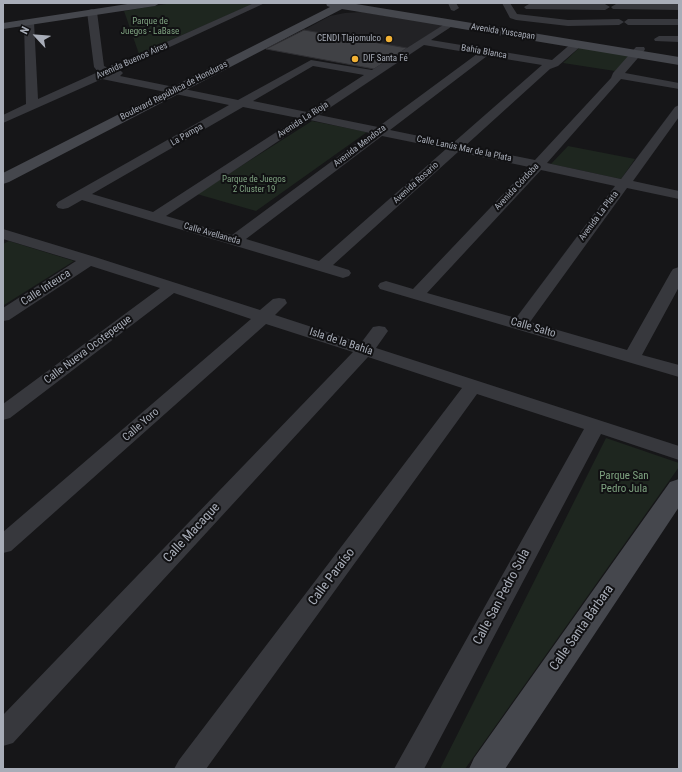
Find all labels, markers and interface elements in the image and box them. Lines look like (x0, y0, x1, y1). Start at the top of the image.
north arrow (16, 16, 56, 56)
park label: Parque de Juegos - LaBase (121, 17, 179, 38)
street label: Avenida Yuscapan (470, 22, 536, 42)
text: N (17, 25, 32, 36)
place label: CENDI Tlajomulco (317, 34, 381, 44)
marker: CENDI Tlajomulco (384, 34, 394, 44)
street label: Avenida Buenos Aires (95, 40, 169, 82)
street label: Bahía Blanca (460, 43, 508, 61)
marker: DIF Santa Fé (350, 54, 360, 64)
place label: DIF Santa Fé (363, 54, 408, 64)
street label: Boulevard República de Honduras (118, 59, 230, 123)
street label: Avenida La Rioja (275, 100, 331, 140)
street label: La Pampa (169, 121, 205, 149)
street label: Avenida Mendoza (332, 123, 388, 169)
street label: Calle Lanús Mar de la Plata (416, 134, 512, 164)
street label: Avenida Rosario (391, 160, 441, 206)
street label: Avenida Córdoba (493, 161, 541, 213)
park label: Parque de Juegos 2 Cluster 19 (222, 175, 286, 196)
street label: Avenida La Plata (577, 189, 621, 243)
street label: Calle Avellaneda (182, 221, 242, 247)
street label: Calle Inteuca (19, 267, 73, 309)
street label: Calle Nueva Ocotepeque (42, 313, 134, 387)
street label: Calle Salto (509, 315, 557, 341)
street label: Isla de la Bahía (308, 326, 374, 358)
street label: Calle Yoro (120, 406, 162, 444)
park label: Parque San Pedro Jula (599, 469, 649, 495)
street label: Calle Macaque (160, 500, 224, 566)
street label: Calle Paraíso (305, 545, 359, 609)
street label: Calle San Pedro Sula (470, 546, 534, 648)
street label: Calle Santa Bárbara (547, 582, 617, 674)

